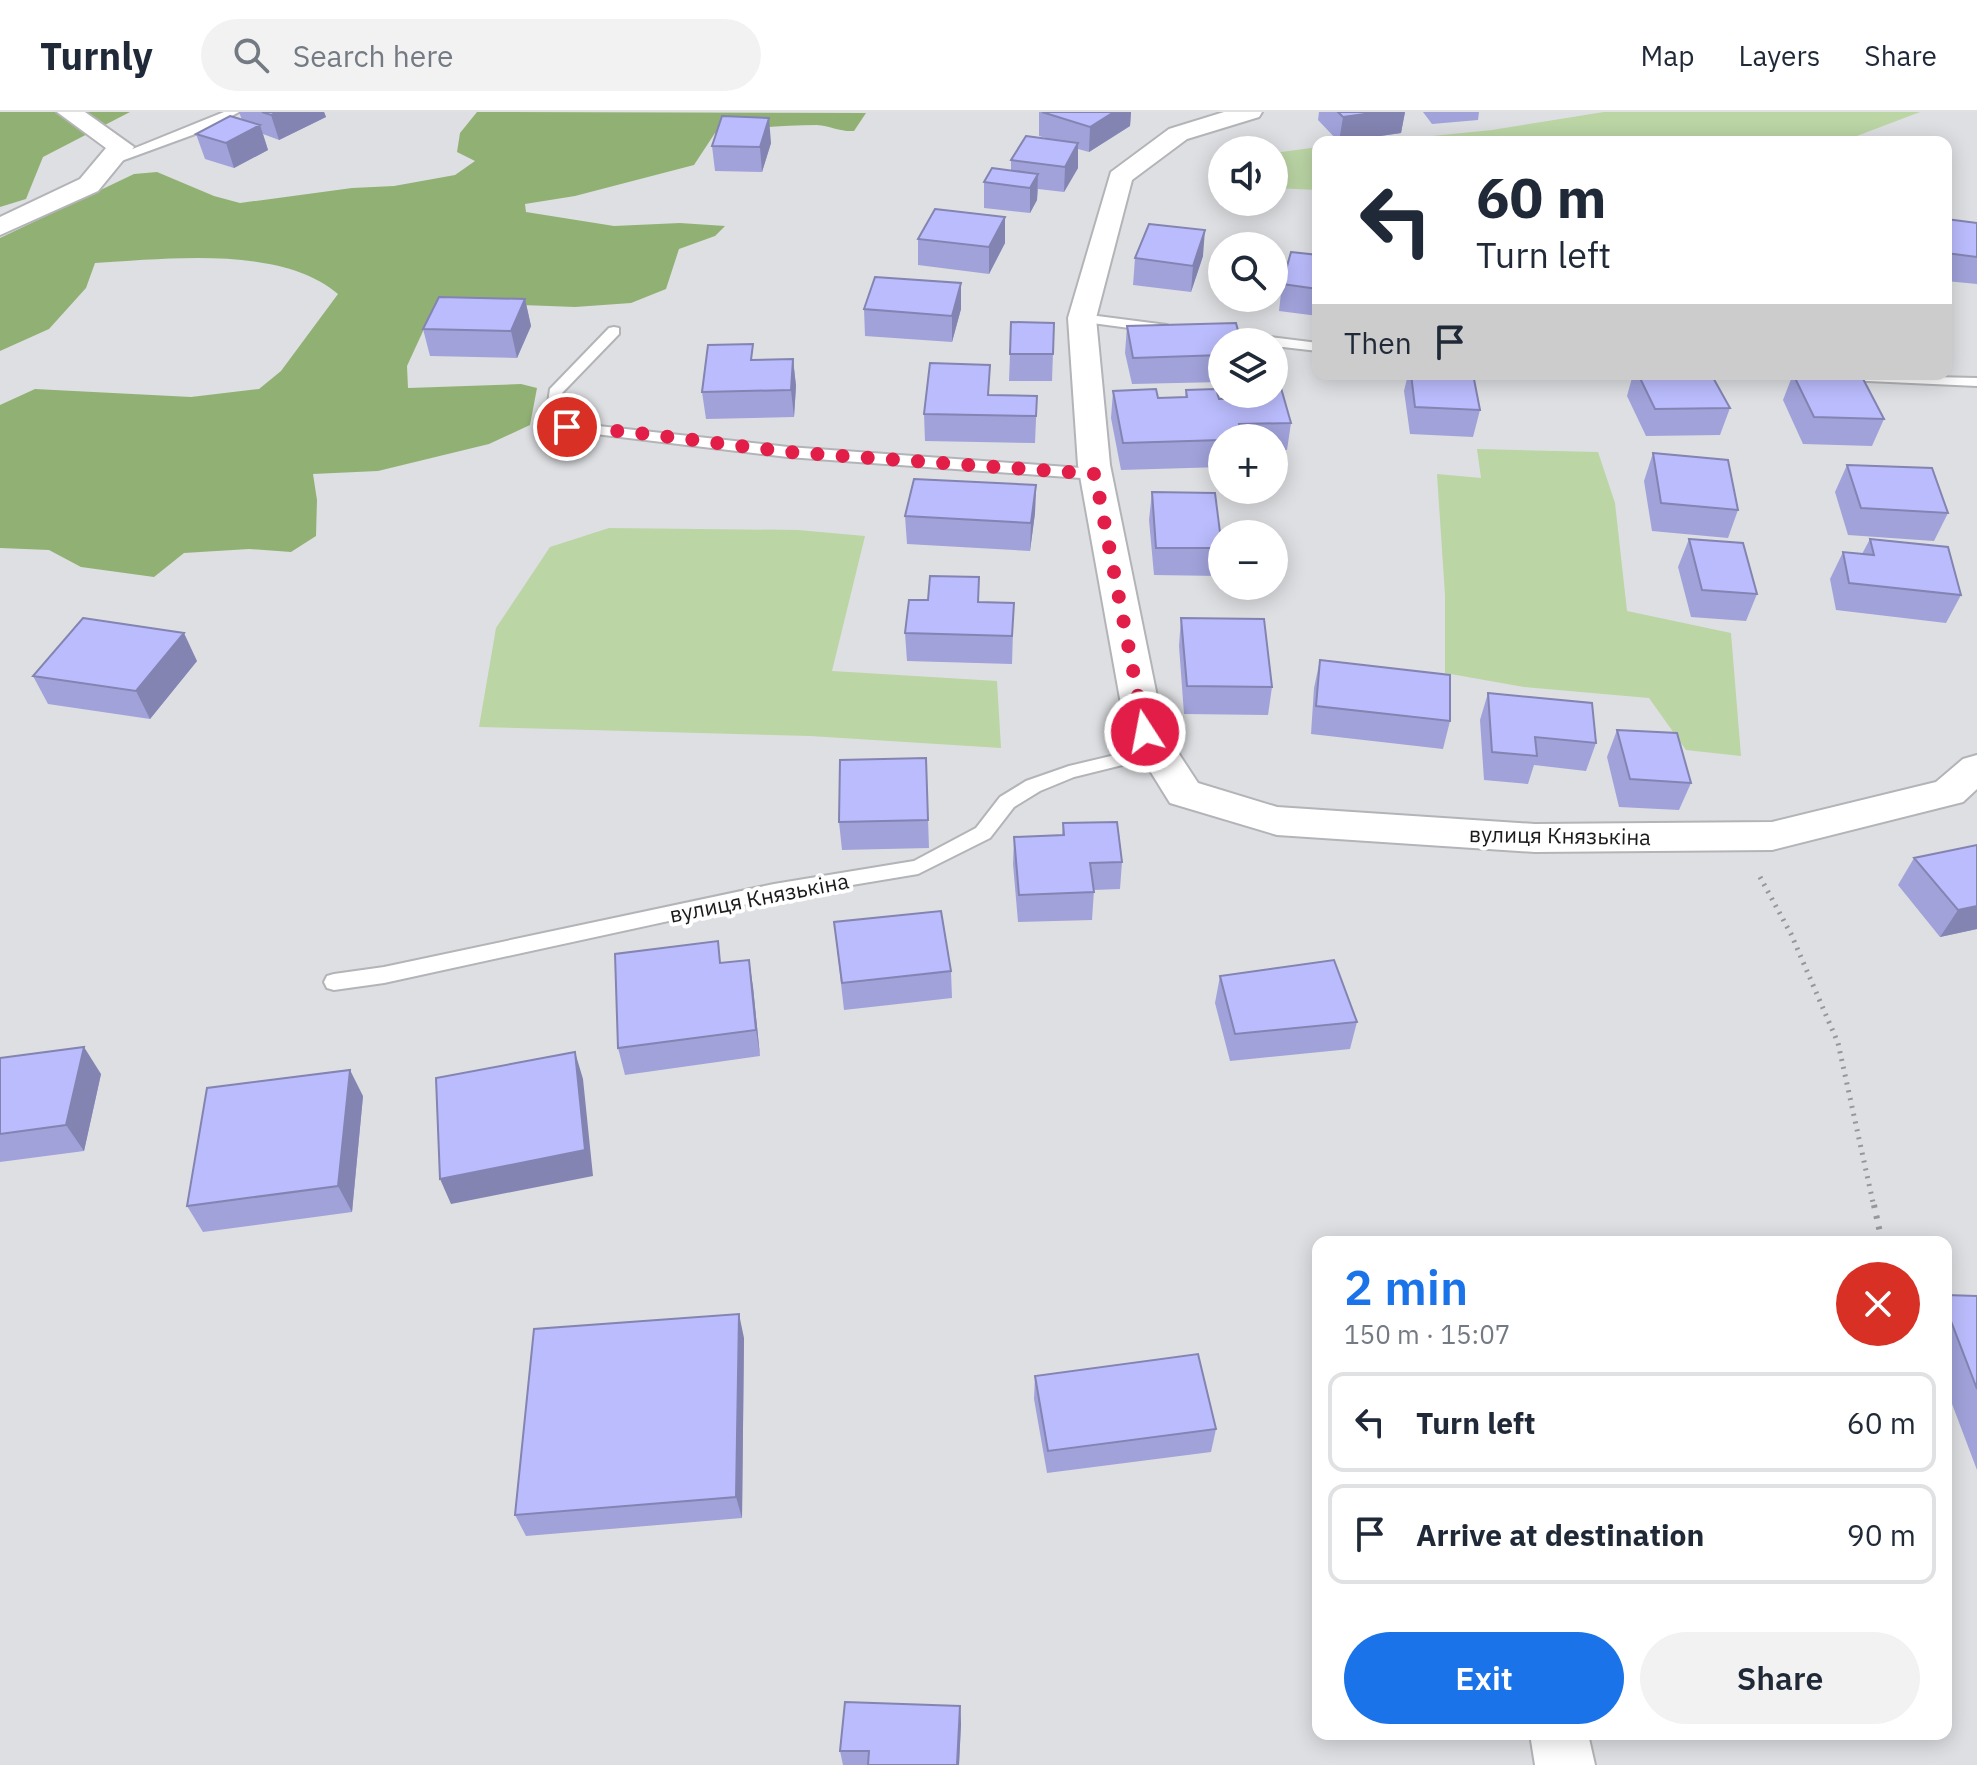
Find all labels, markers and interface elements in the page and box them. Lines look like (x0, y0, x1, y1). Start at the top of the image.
search box (201, 19, 761, 91)
text: Turnly (40, 31, 153, 80)
icon: search (229, 33, 273, 77)
text: Search here (293, 36, 454, 75)
text: Map (1640, 37, 1694, 74)
text: Layers (1738, 37, 1820, 74)
text: Share (1864, 37, 1937, 74)
map controls (1208, 136, 1288, 600)
button: sound (1208, 136, 1288, 216)
text: 60 m (1476, 161, 1606, 233)
icon: left (1344, 168, 1448, 272)
text: Turn left (1476, 231, 1611, 278)
button: search (1208, 232, 1288, 312)
icon: arrive (1428, 320, 1472, 364)
text: Then (1344, 323, 1412, 362)
button: layers (1208, 328, 1288, 408)
pin (533, 393, 601, 461)
icon: arrive (545, 405, 589, 449)
button: + (1208, 424, 1288, 504)
button: − (1208, 520, 1288, 600)
position arrow (1103, 690, 1187, 774)
street label: вулиця Князькіна (1469, 819, 1652, 851)
street label: вулиця Князькіна (667, 865, 851, 929)
text: 2 min (1344, 1256, 1468, 1318)
button: close (1836, 1262, 1920, 1346)
text: 150 m · 15:07 (1344, 1317, 1510, 1351)
icon: left (1348, 1400, 1392, 1444)
text: Turn left (1416, 1403, 1535, 1442)
text: 60 m (1847, 1403, 1916, 1442)
icon: arrive (1348, 1512, 1392, 1556)
text: Arrive at destination (1416, 1515, 1704, 1554)
text: 90 m (1847, 1515, 1916, 1554)
button: Exit (1344, 1632, 1624, 1724)
button: Share (1640, 1632, 1920, 1724)

